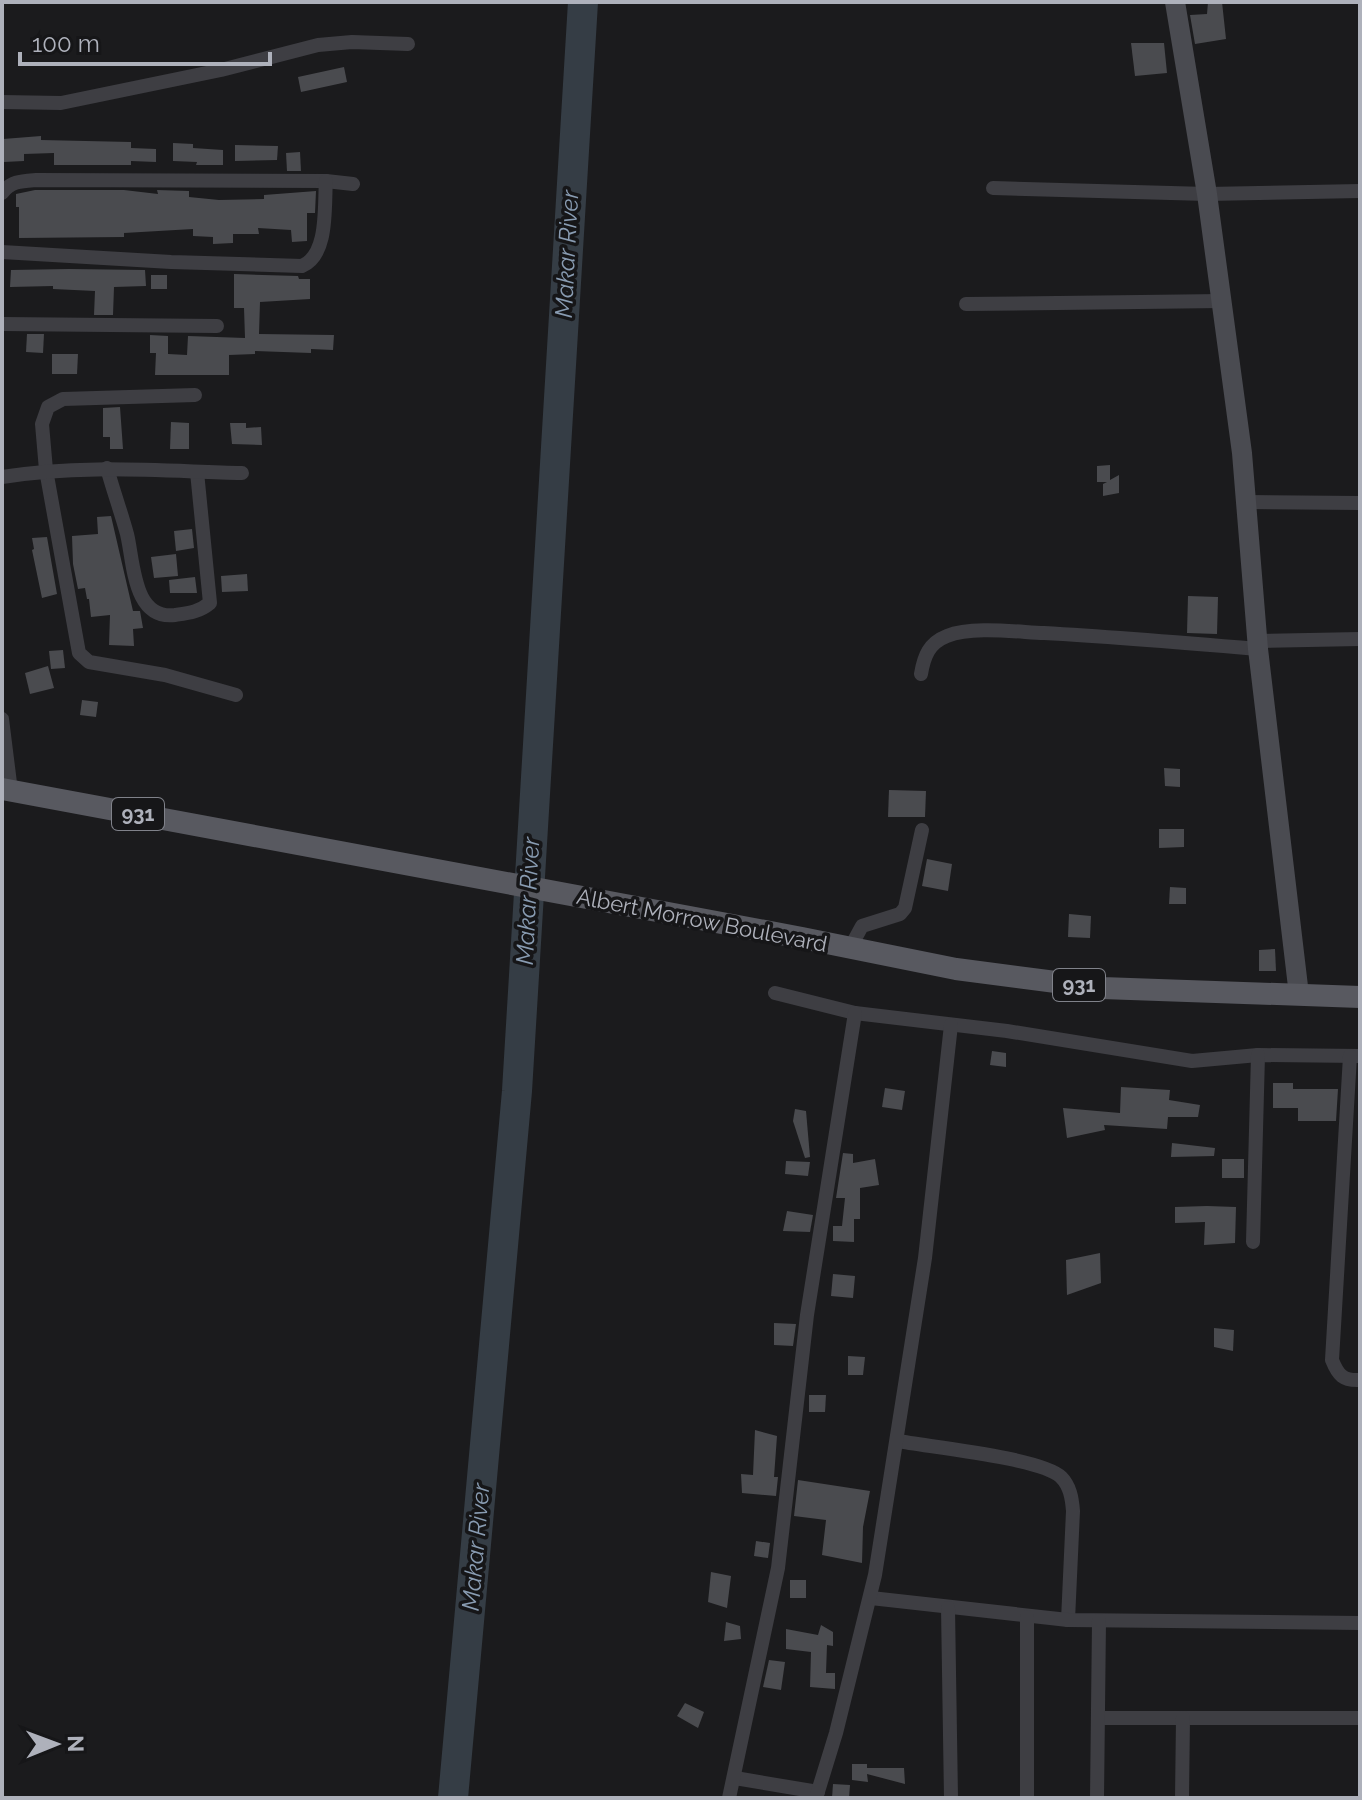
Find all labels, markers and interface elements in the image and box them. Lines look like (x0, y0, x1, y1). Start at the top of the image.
scale bar (20, 16, 270, 66)
text: 100 m (32, 29, 100, 58)
water label: Makar River (549, 189, 584, 319)
road number: 931 (112, 798, 164, 830)
water label: Makar River (510, 836, 545, 966)
street label: Albert Morrow Boulevard (574, 883, 830, 957)
road number: 931 (1053, 969, 1105, 1001)
water label: Makar River (455, 1481, 496, 1612)
north arrow (16, 1704, 96, 1784)
text: N (63, 1735, 89, 1752)

